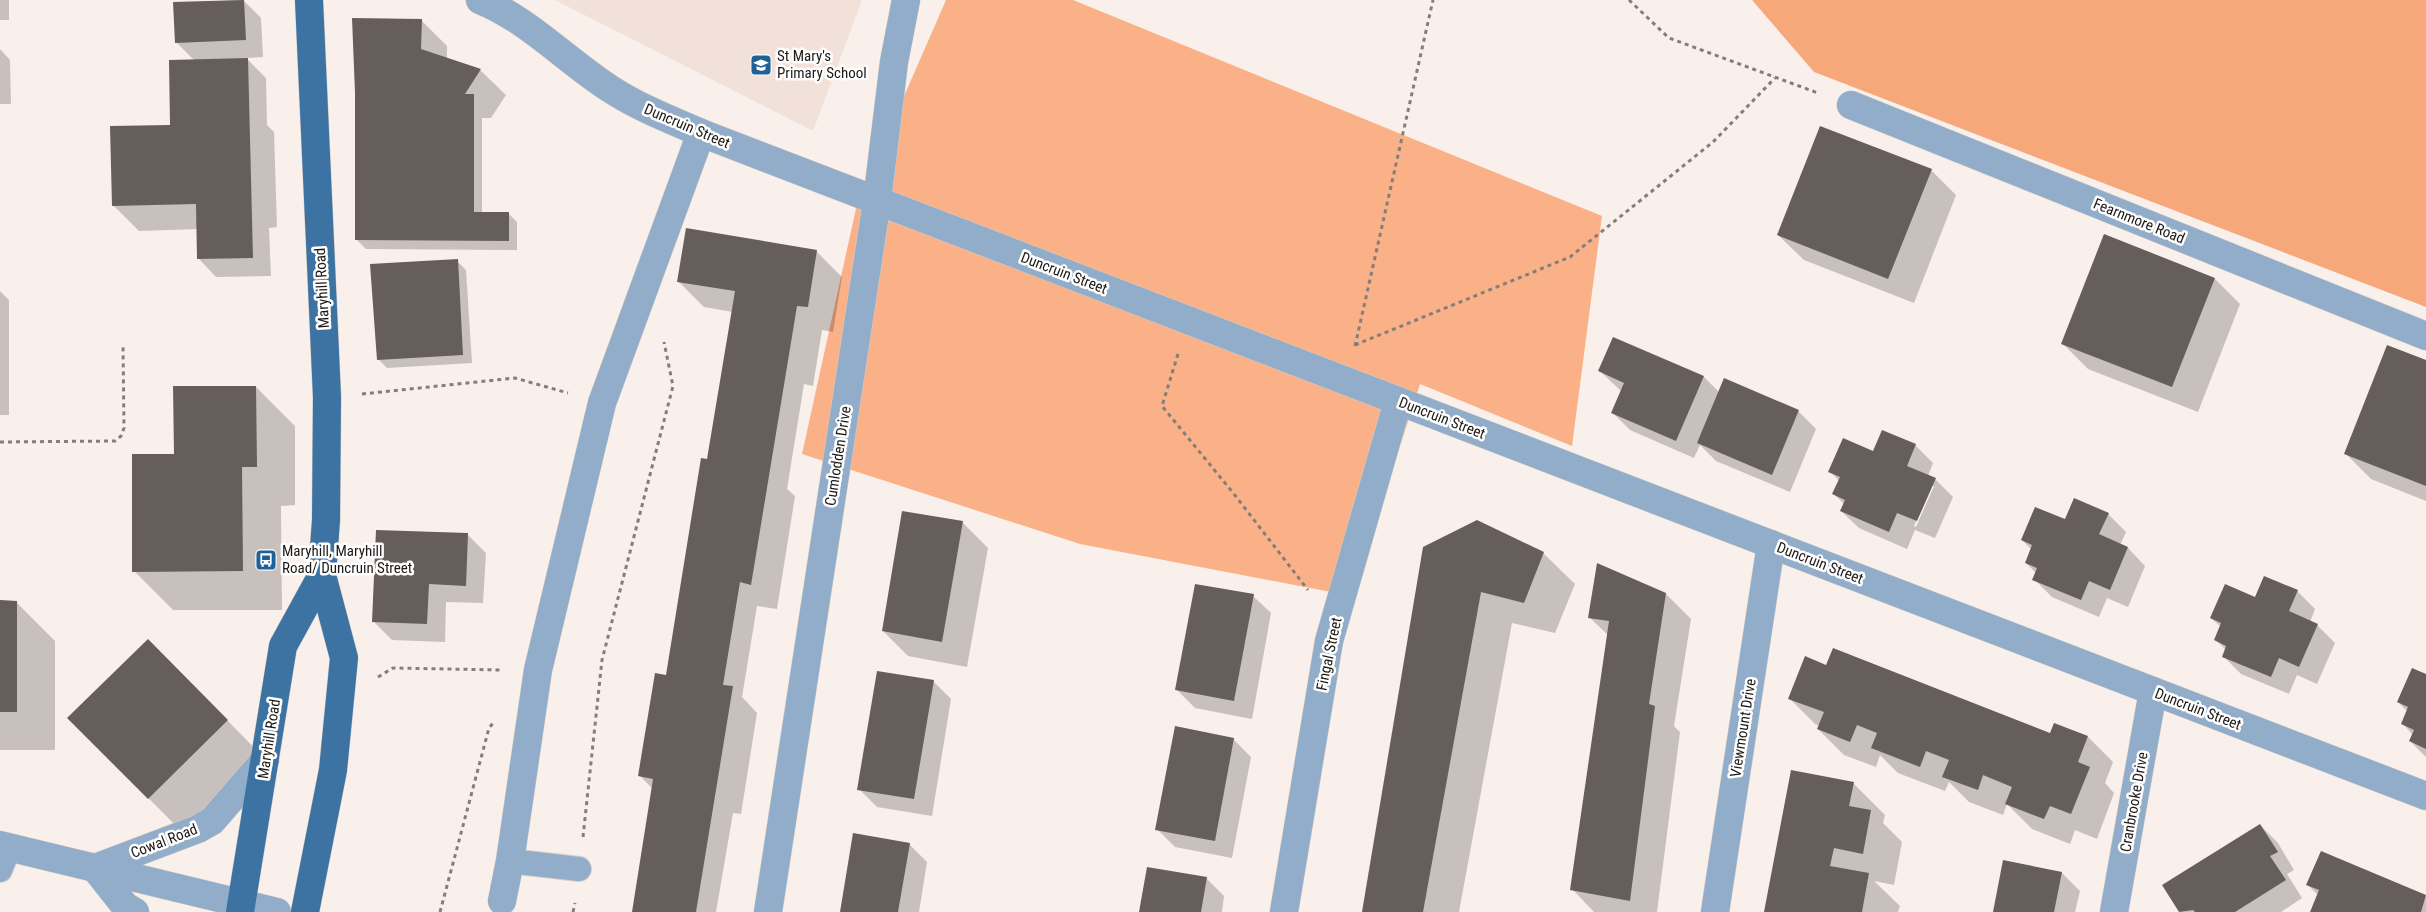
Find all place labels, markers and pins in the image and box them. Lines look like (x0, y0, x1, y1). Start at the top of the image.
place label: St Mary's Primary School (777, 47, 867, 82)
school or university icon: St Mary's Primary School (749, 53, 773, 77)
place label: Maryhill, Maryhill Road/ Duncruin Street (282, 542, 412, 577)
bus stop icon: Maryhill, Maryhill Road/ Duncruin Street (254, 548, 278, 572)

